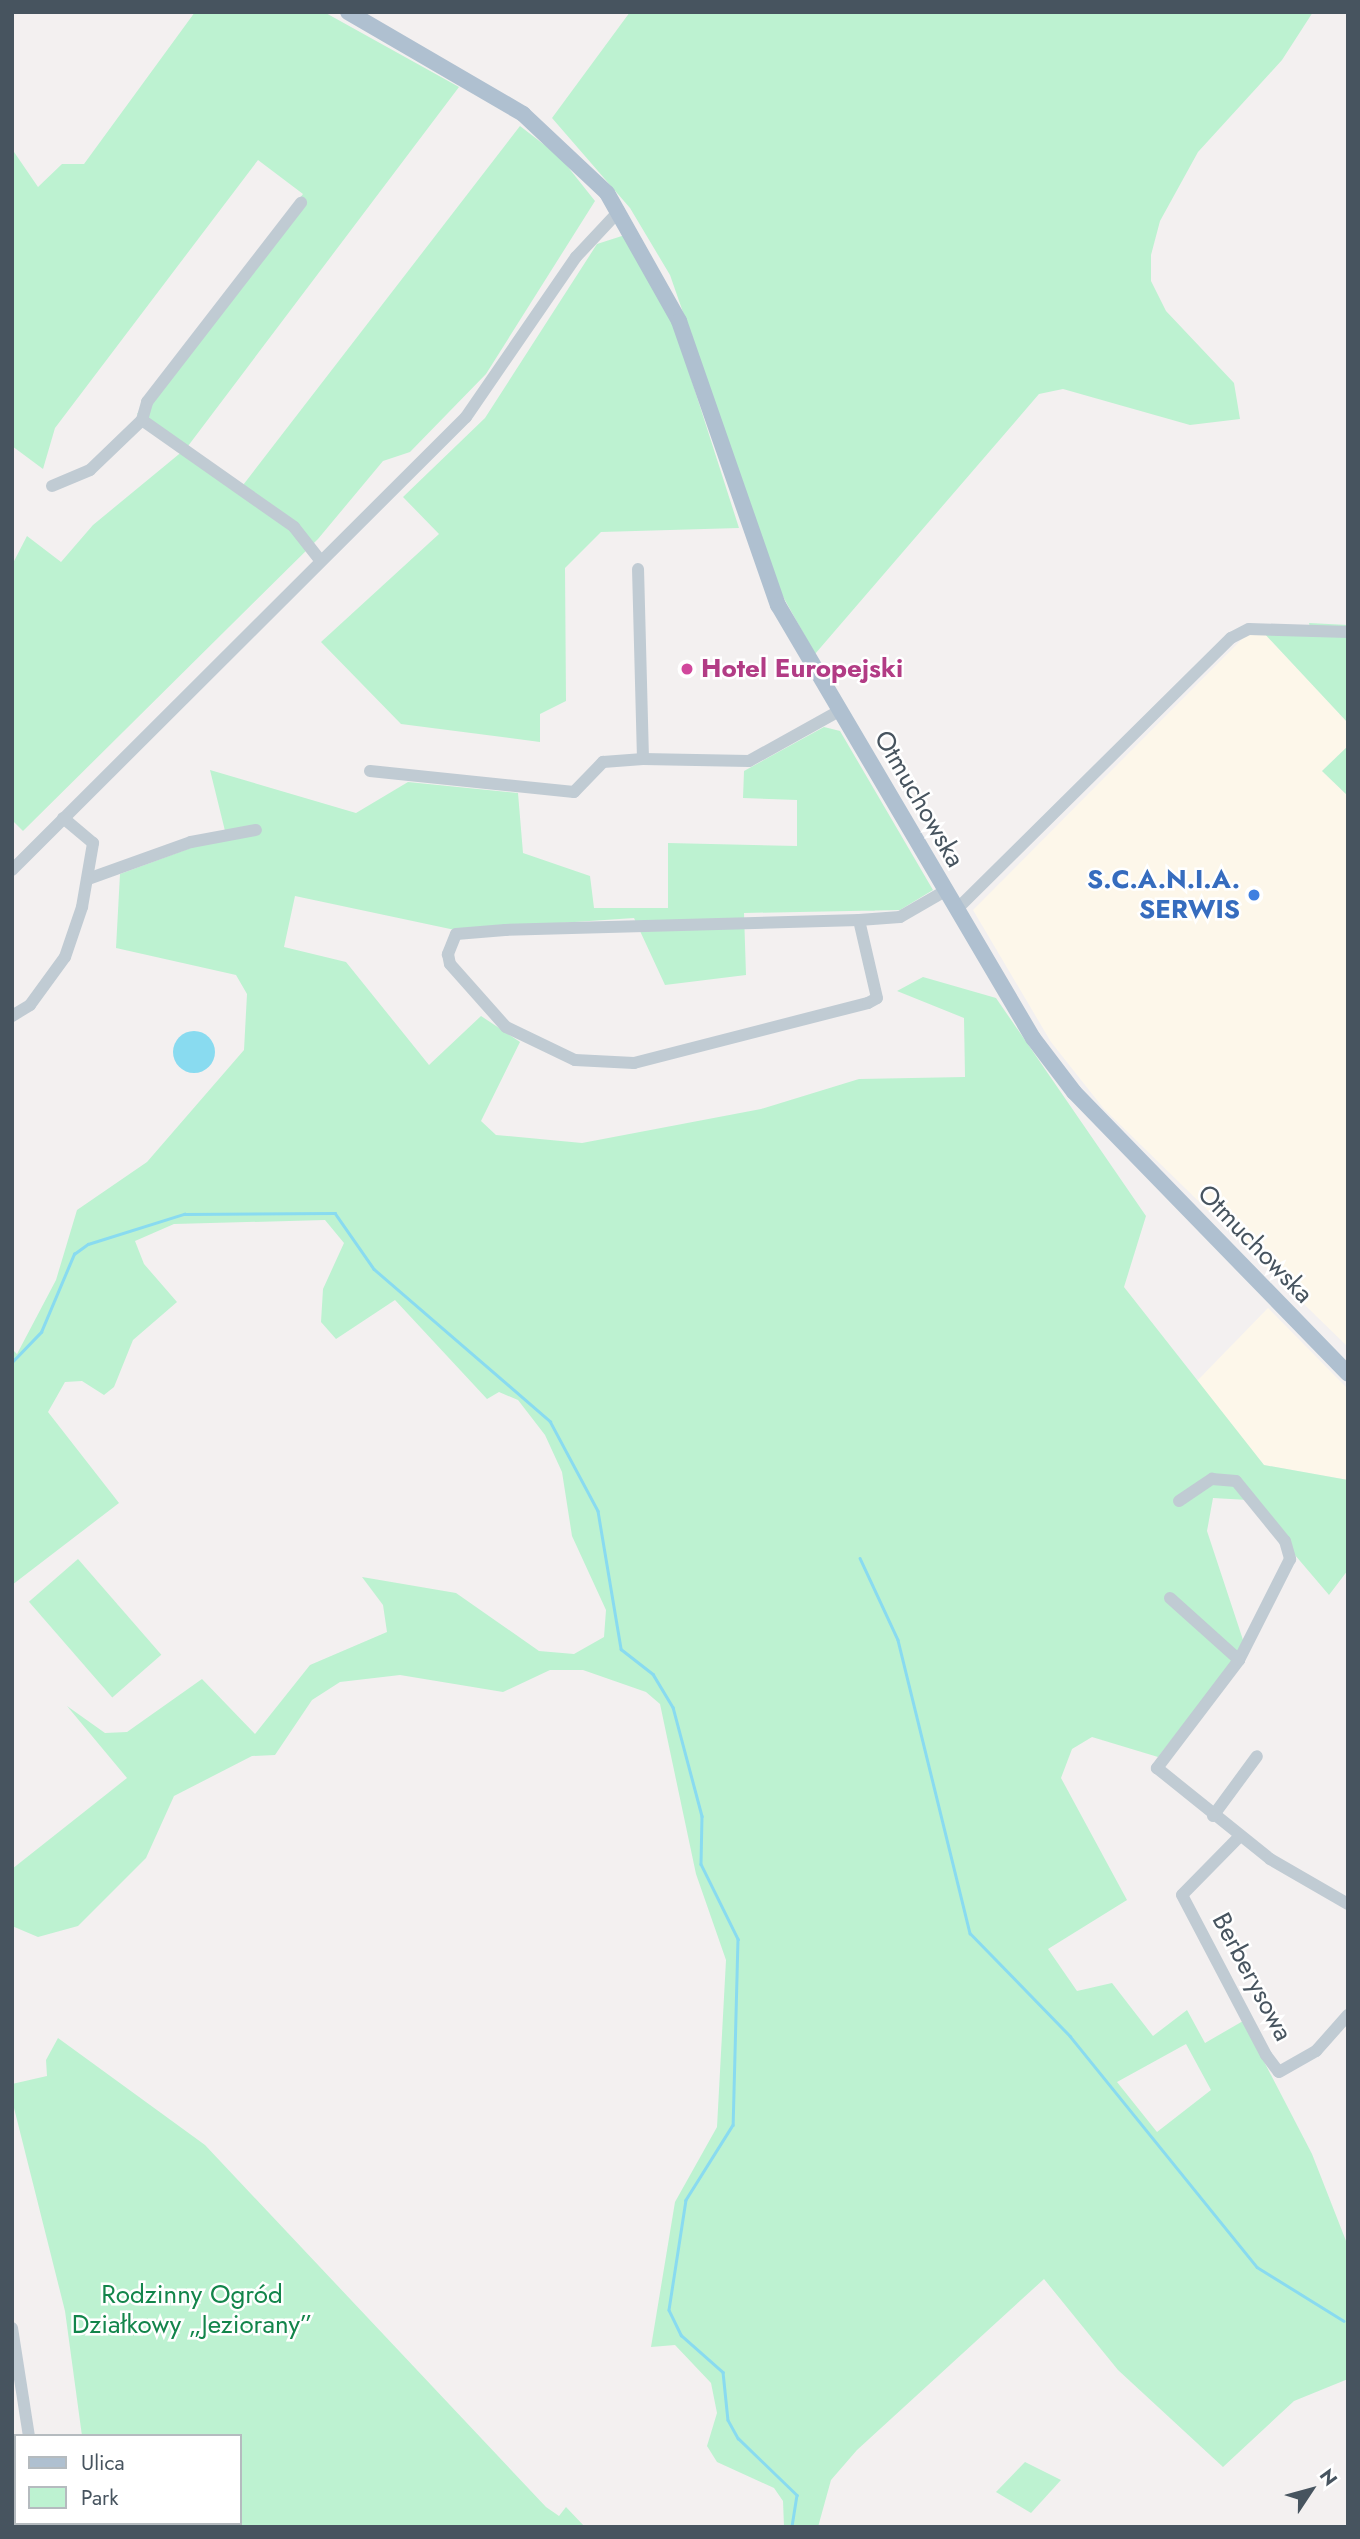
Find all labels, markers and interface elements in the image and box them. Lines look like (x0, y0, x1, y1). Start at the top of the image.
place label: Hotel Europejski (701, 653, 903, 685)
marker: Hotel Europejski (679, 661, 695, 677)
street label: Otmuchowska (867, 725, 971, 873)
place label: S.C.A.N.I.A. SERWIS (1087, 864, 1240, 926)
marker: S.C.A.N.I.A. SERWIS (1246, 887, 1262, 903)
street label: Otmuchowska (1191, 1178, 1319, 1310)
street label: Berberysowa (1205, 1908, 1299, 2046)
park label: Rodzinny Ogród Działkowy „Jeziorany” (72, 2279, 312, 2340)
legend (14, 2434, 242, 2525)
text: Ulica (81, 2448, 125, 2478)
north arrow (1276, 2455, 1346, 2525)
text: N (1313, 2463, 1344, 2491)
text: Park (81, 2483, 118, 2513)

